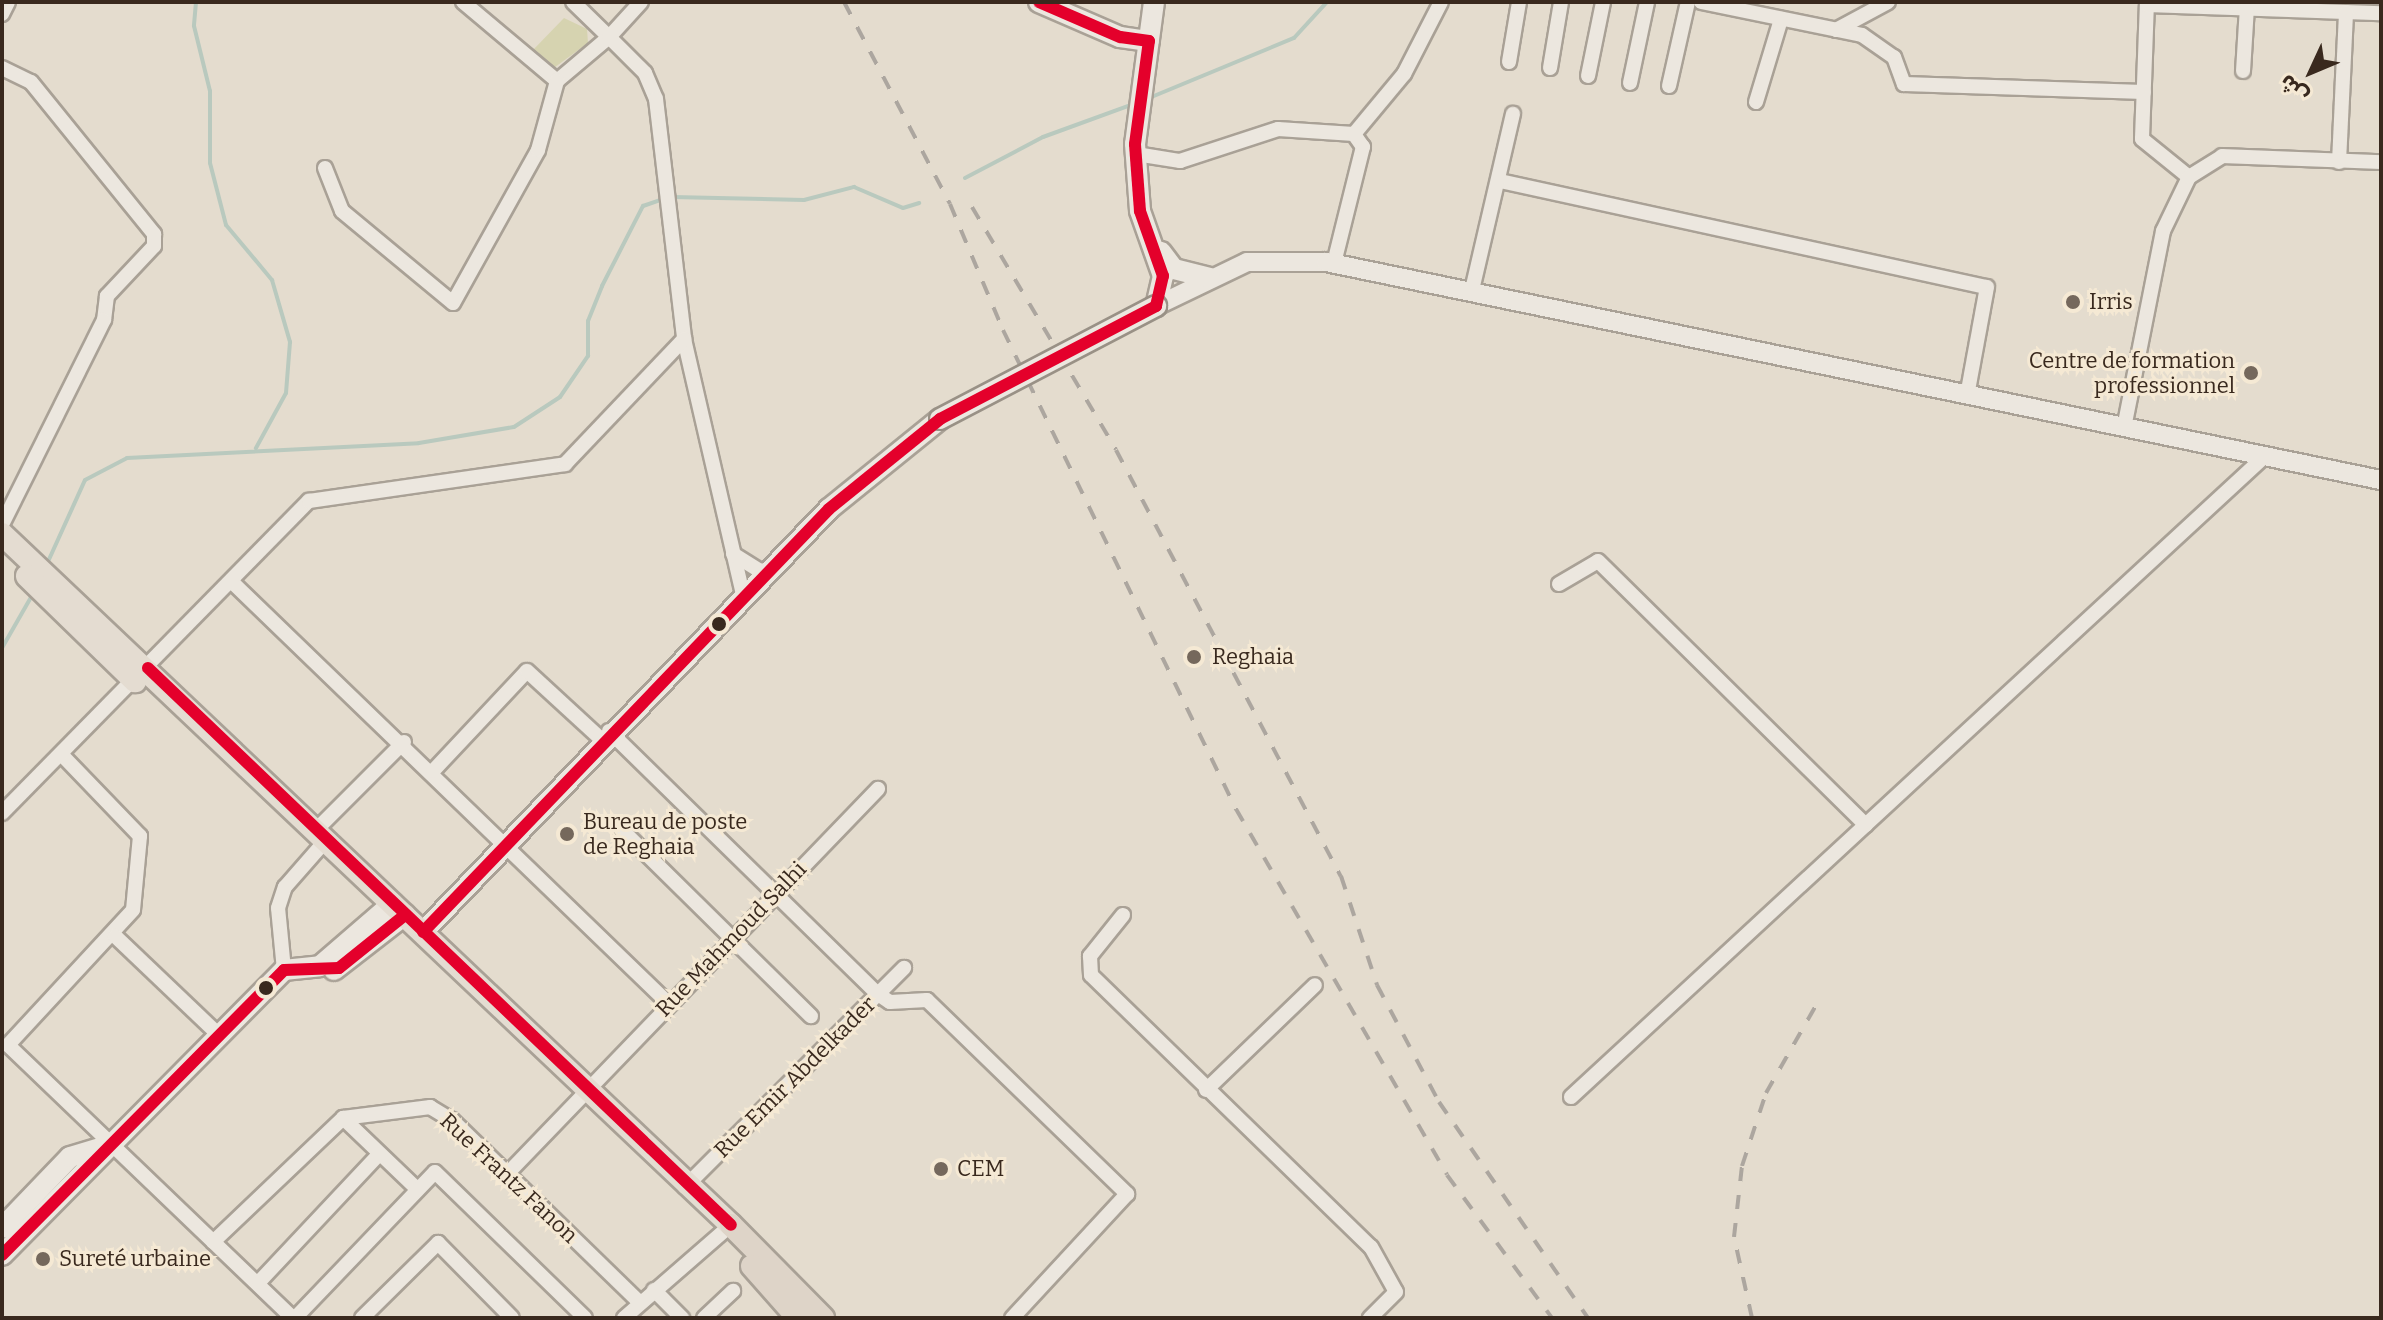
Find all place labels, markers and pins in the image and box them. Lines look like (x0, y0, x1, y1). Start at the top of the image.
place label: Irris (2089, 289, 2133, 315)
marker: Irris (2064, 293, 2082, 311)
place label: Centre de formation professionnel (2029, 347, 2235, 398)
marker: Centre de formation professionnel (2242, 364, 2260, 382)
unlabelled marker (711, 616, 727, 632)
place label: Reghaia (1212, 644, 1294, 670)
marker: Reghaia (1183, 646, 1205, 668)
place label: Bureau de poste de Reghaia (583, 808, 747, 860)
marker: Bureau de poste de Reghaia (558, 825, 576, 843)
unlabelled marker (258, 980, 274, 996)
place label: CEM (957, 1156, 1004, 1182)
marker: CEM (932, 1160, 950, 1178)
place label: Sureté urbaine (59, 1246, 211, 1272)
marker: Sureté urbaine (34, 1250, 52, 1268)

